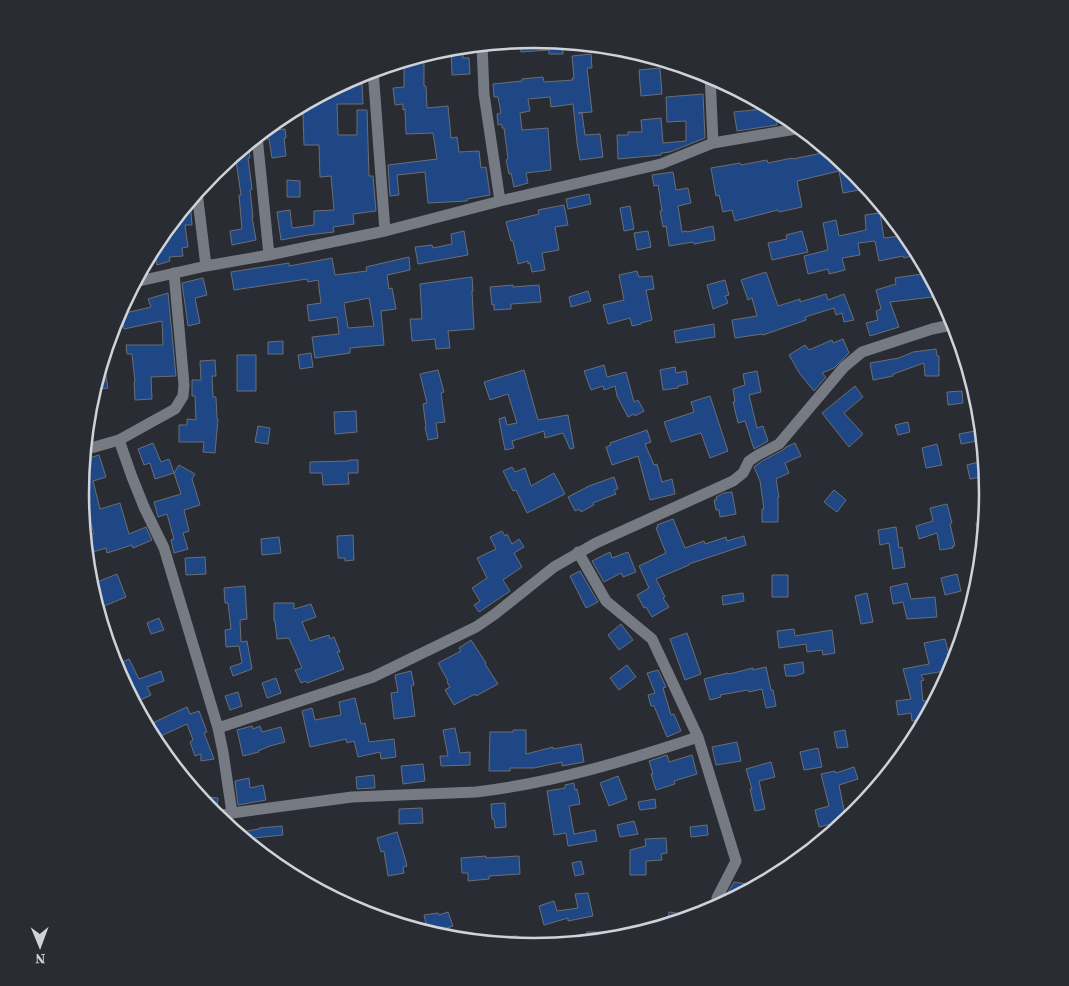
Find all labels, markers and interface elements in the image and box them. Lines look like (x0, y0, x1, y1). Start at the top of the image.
north arrow (15, 921, 65, 971)
text: N (35, 949, 46, 969)

